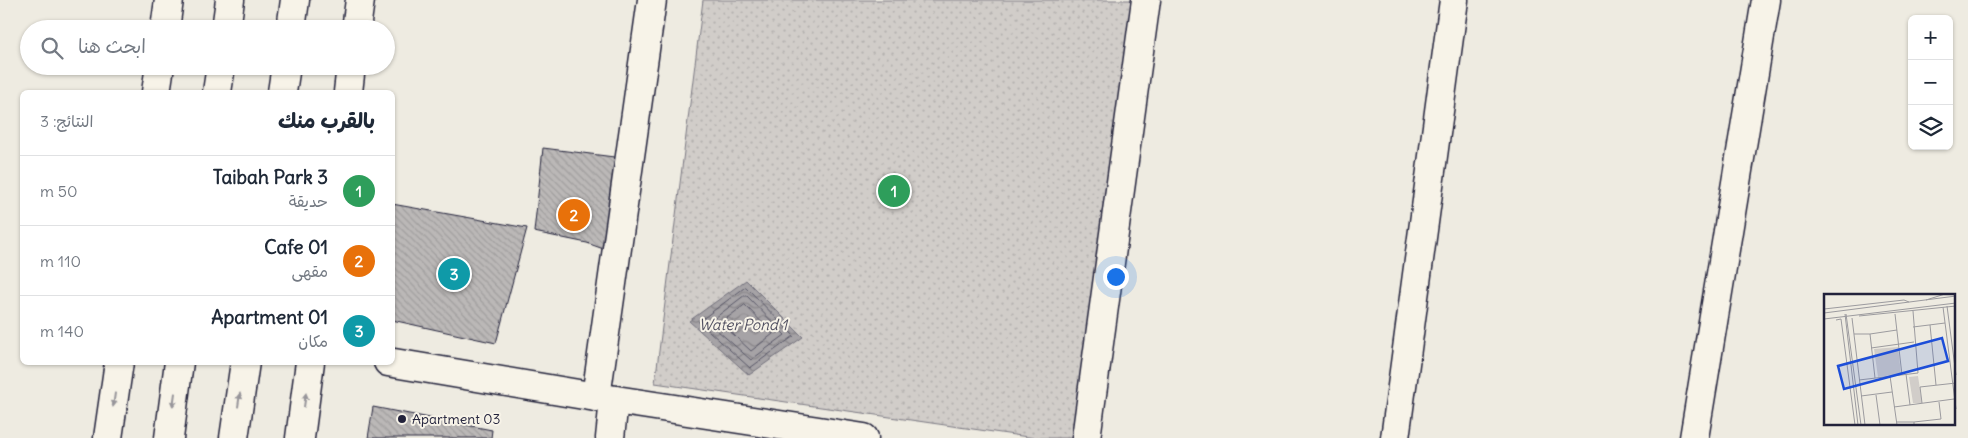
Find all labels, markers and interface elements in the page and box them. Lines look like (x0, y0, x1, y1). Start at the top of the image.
map controls (1908, 15, 1953, 150)
button: + (1908, 15, 1953, 60)
search box (20, 20, 395, 75)
icon: search (38, 34, 66, 62)
text: ابحث هنا (78, 34, 146, 58)
button: − (1908, 60, 1953, 105)
button: layers (1908, 105, 1953, 150)
text: بالقرب منك (278, 107, 375, 134)
text: النتائج: 3 (40, 111, 93, 131)
text: Taibah Park 3 (213, 165, 328, 189)
pin: 1 (878, 172, 910, 210)
text: 50 m (40, 181, 78, 201)
text: 1 (356, 181, 362, 201)
text: حديقة (289, 191, 328, 211)
pin: 2 (558, 196, 590, 234)
text: Cafe 01 (264, 235, 328, 259)
text: 110 m (40, 251, 81, 271)
text: 2 (355, 251, 363, 271)
pin: 3 (438, 255, 470, 293)
text: مقهى (291, 261, 328, 281)
your location (1103, 264, 1129, 290)
inset map (1824, 294, 1956, 426)
text: Apartment 01 (211, 305, 328, 329)
water label: Water Pond 1 (699, 315, 789, 334)
text: 140 m (40, 321, 84, 341)
text: 3 (354, 321, 364, 341)
text: مكان (298, 331, 328, 351)
one-way arrow (235, 392, 243, 408)
one-way arrow (301, 392, 309, 408)
one-way arrow (109, 393, 117, 409)
one-way arrow (170, 393, 178, 409)
place label: Apartment 03 (412, 410, 500, 428)
marker: Apartment 03 (396, 413, 408, 425)

